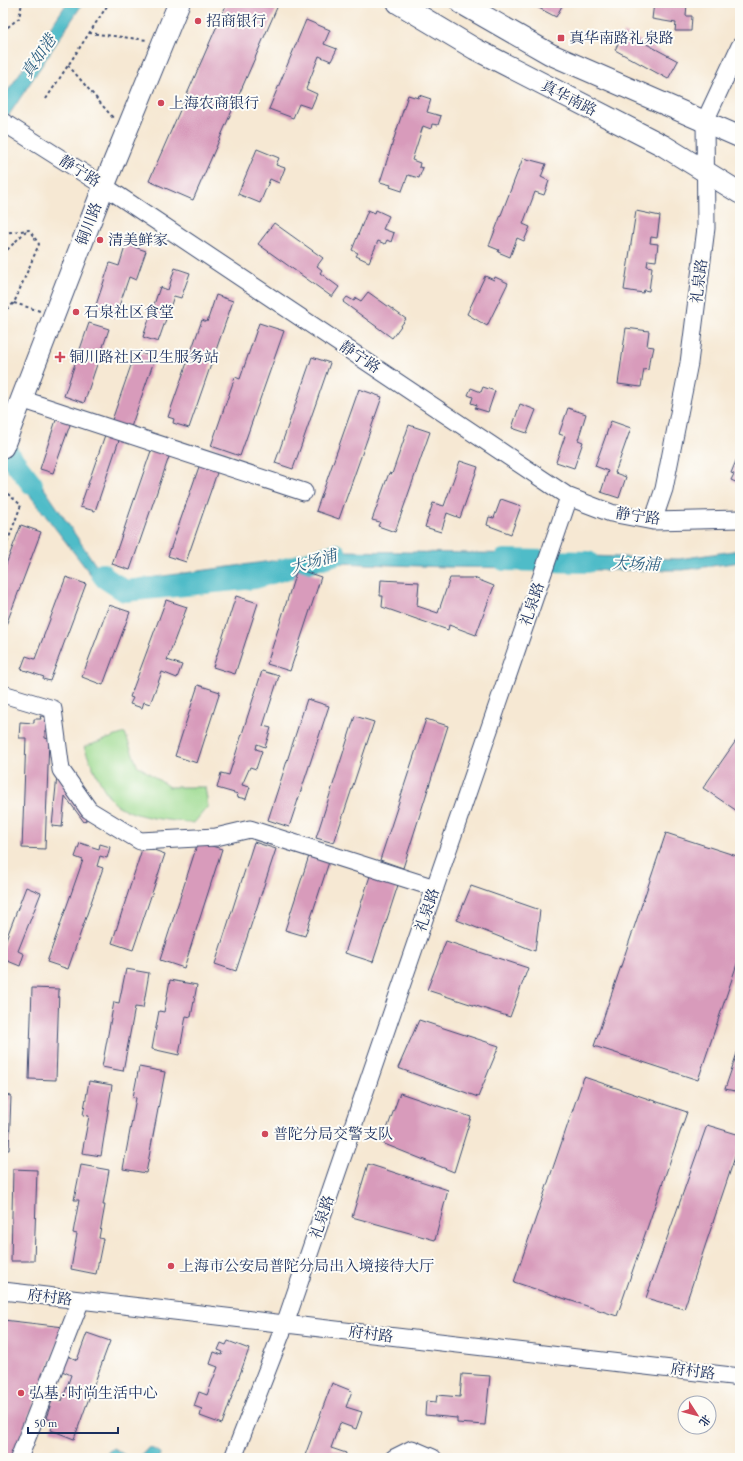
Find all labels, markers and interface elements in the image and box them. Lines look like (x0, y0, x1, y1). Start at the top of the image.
place label: 招商银行 (206, 11, 266, 30)
marker: 招商银行 (193, 16, 203, 26)
place label: 真华南路礼泉路 (569, 28, 674, 47)
water label: 真如港 (16, 29, 62, 82)
marker: 真华南路礼泉路 (556, 33, 566, 43)
street label: 真华南路 (538, 75, 600, 120)
place label: 上海农商银行 (169, 93, 259, 112)
marker: 上海农商银行 (156, 98, 166, 108)
street label: 静宁路 (56, 151, 104, 191)
street label: 铜川路 (72, 199, 105, 248)
place label: 清美鲜家 (108, 230, 168, 249)
marker: 清美鲜家 (95, 235, 105, 245)
street label: 礼泉路 (686, 257, 711, 304)
place label: 石泉社区食堂 (84, 302, 174, 321)
marker: 石泉社区食堂 (71, 307, 81, 317)
street label: 静宁路 (336, 336, 384, 377)
place label: 铜川路社区卫生服务站 (69, 347, 219, 366)
marker: 铜川路社区卫生服务站 (54, 351, 66, 363)
street label: 静宁路 (614, 503, 662, 528)
water label: 大场浦 (287, 544, 342, 579)
water label: 大场浦 (612, 552, 663, 575)
street label: 礼泉路 (515, 579, 548, 628)
street label: 礼泉路 (410, 885, 443, 934)
place label: 普陀分局交警支队 (273, 1124, 393, 1143)
marker: 普陀分局交警支队 (260, 1129, 270, 1139)
street label: 礼泉路 (305, 1192, 338, 1241)
place label: 上海市公安局普陀分局出入境接待大厅 (179, 1256, 434, 1275)
marker: 上海市公安局普陀分局出入境接待大厅 (166, 1261, 176, 1271)
street label: 府村路 (27, 1284, 74, 1309)
street label: 府村路 (348, 1321, 395, 1346)
street label: 府村路 (670, 1358, 717, 1383)
place label: 弘基 · 时尚生活中心 (29, 1383, 158, 1402)
marker: 弘基 · 时尚生活中心 (16, 1388, 26, 1398)
north arrow (677, 1395, 717, 1435)
scale bar (28, 1409, 118, 1435)
text: 北 (696, 1412, 714, 1429)
text: 50 m (34, 1415, 58, 1431)

